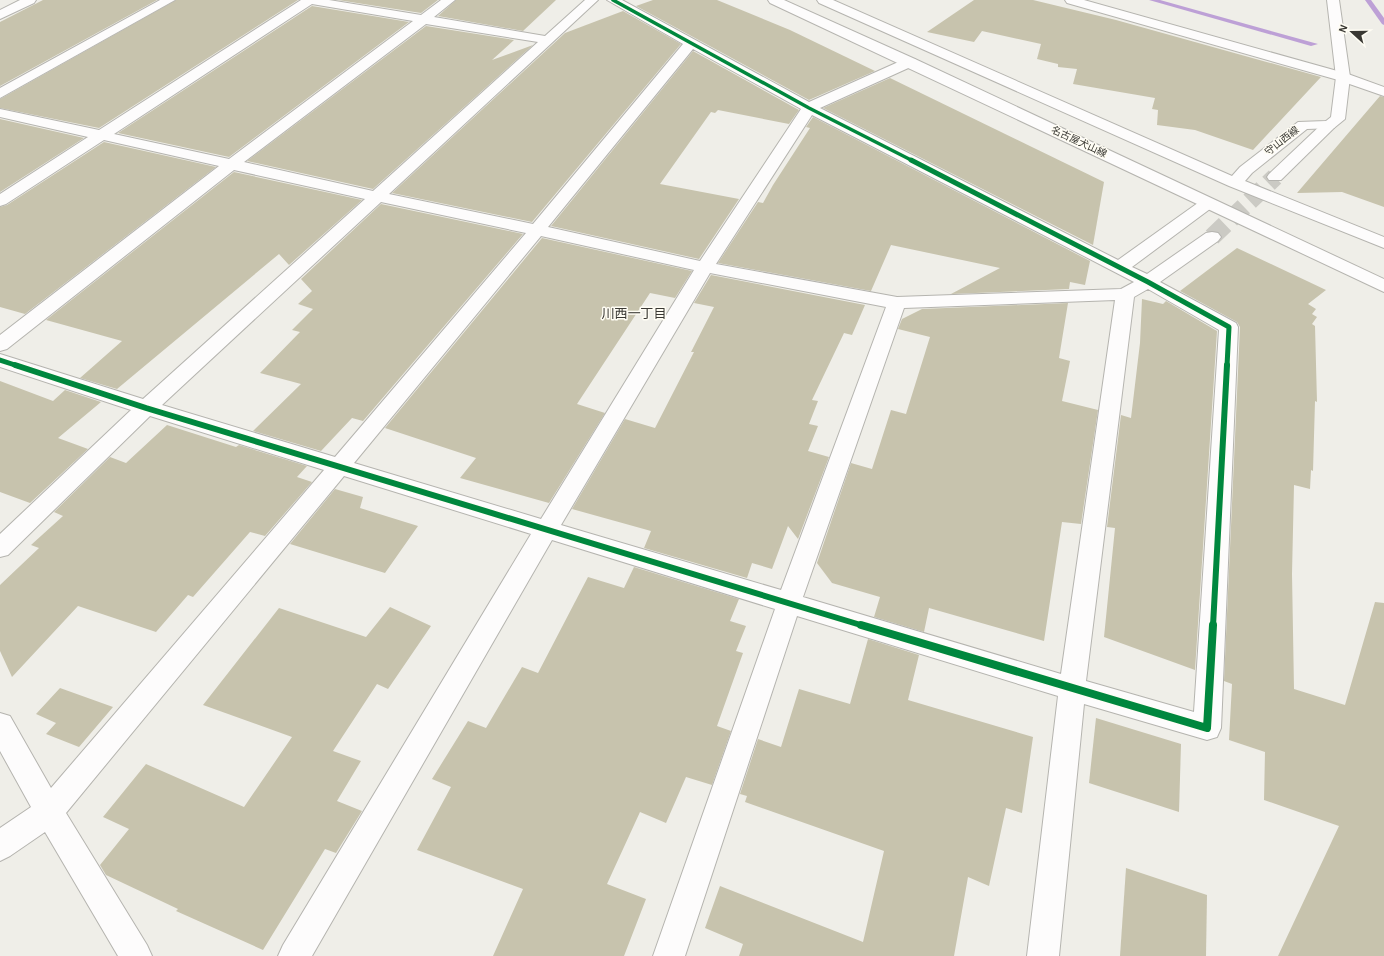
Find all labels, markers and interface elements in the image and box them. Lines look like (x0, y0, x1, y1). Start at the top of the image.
north arrow (1332, 12, 1372, 52)
text: N (1337, 23, 1350, 34)
street label: 名古屋犬山線 (1050, 124, 1109, 159)
street label: 守山西線 (1263, 124, 1301, 157)
district label: 川西一丁目 (601, 307, 667, 321)

